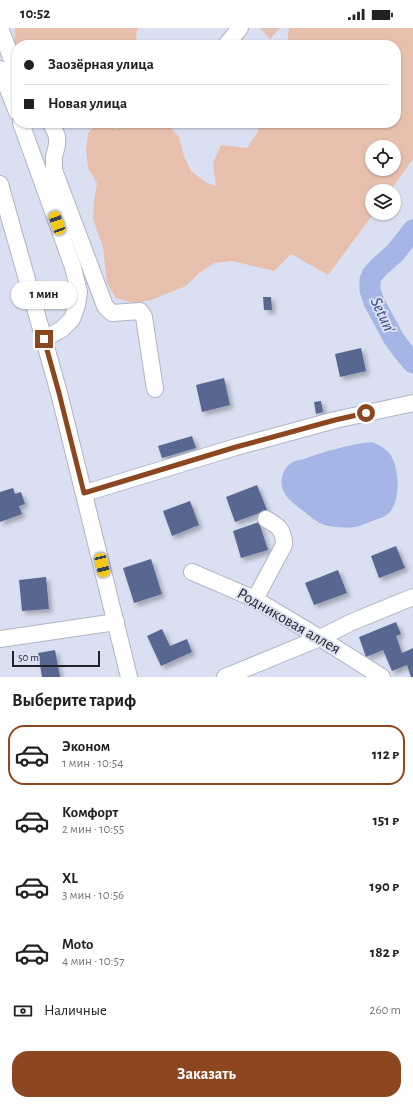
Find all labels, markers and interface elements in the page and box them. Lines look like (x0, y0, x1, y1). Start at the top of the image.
text: 10:52 (20, 6, 50, 21)
text: Заозёрная улица (48, 57, 154, 72)
text: Новая улица (48, 96, 127, 111)
map controls (365, 140, 401, 220)
button: locate (365, 140, 401, 176)
button: layers (365, 184, 401, 220)
car (47, 210, 67, 236)
callout: 1 мин (11, 281, 77, 309)
text: 1 мин (30, 288, 59, 301)
water label: Setun' (367, 295, 399, 336)
route end (35, 330, 53, 348)
route start (357, 404, 375, 422)
car (93, 552, 111, 578)
street label: Родниковая аллея (235, 585, 343, 657)
scale bar (12, 649, 100, 668)
text: 50 m (18, 652, 39, 663)
text: Выберите тариф (12, 692, 136, 710)
icon: car (14, 737, 50, 773)
text: Эконом (62, 739, 110, 754)
text: 112 ₽ (372, 747, 399, 762)
text: 1 мин · 10:54 (62, 757, 123, 770)
icon: car (14, 803, 50, 839)
text: Комфорт (62, 805, 118, 820)
text: 151 ₽ (372, 813, 399, 828)
text: 2 мин · 10:55 (62, 823, 124, 836)
icon: car (14, 869, 50, 905)
text: XL (62, 871, 78, 886)
text: 190 ₽ (369, 879, 399, 894)
text: 3 мин · 10:56 (62, 889, 124, 902)
icon: car (14, 935, 50, 971)
text: Moto (62, 937, 94, 952)
text: 182 ₽ (370, 945, 399, 960)
text: 4 мин · 10:57 (62, 955, 124, 968)
icon: cash (12, 1000, 34, 1022)
text: Наличные (44, 1003, 107, 1018)
text: 260 m (370, 1004, 401, 1017)
button: Заказать (12, 1051, 401, 1097)

